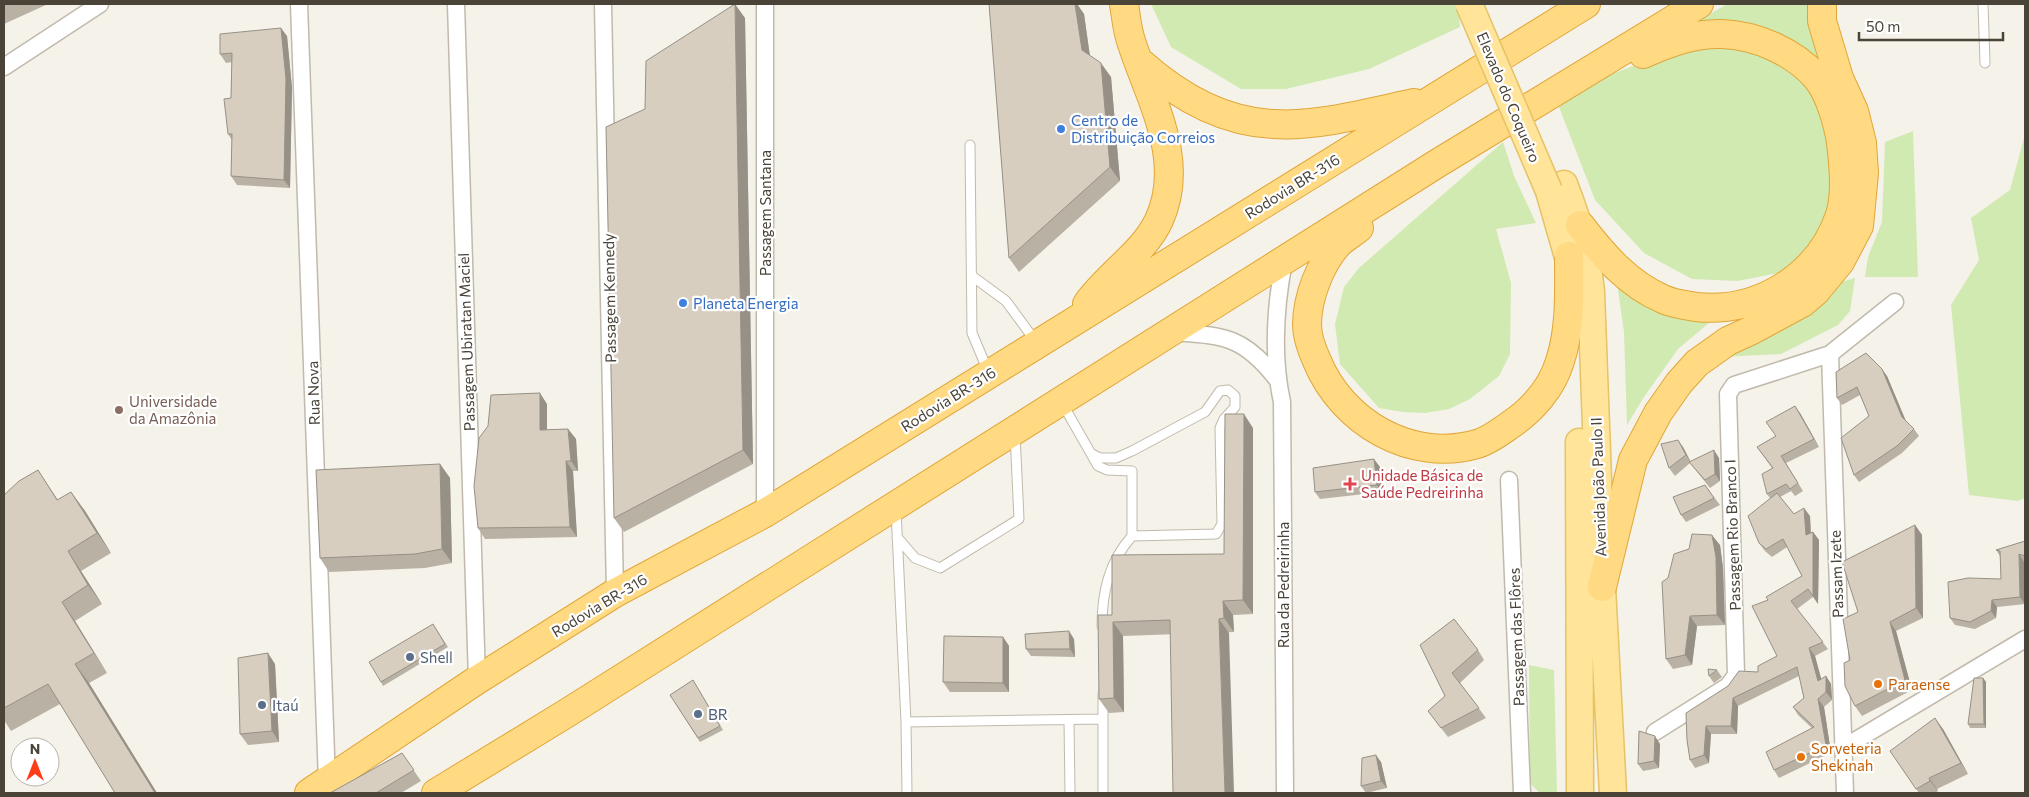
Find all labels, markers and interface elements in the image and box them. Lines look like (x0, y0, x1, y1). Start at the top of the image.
scale bar (1859, 10, 2003, 42)
text: 50 m (1866, 17, 1900, 35)
street label: Elevado do Coqueiro (1473, 29, 1545, 165)
place label: Centro de Distribuição Correios (1071, 111, 1215, 146)
marker: Centro de Distribuição Correios (1055, 123, 1067, 135)
street label: Passagem Santana (756, 150, 774, 276)
street label: Rodovia BR-316 (1241, 150, 1343, 222)
street label: Passagem Kennedy (599, 233, 619, 363)
street label: Passagem Ubiratan Maciel (454, 252, 478, 432)
place label: Planeta Energia (693, 294, 799, 312)
marker: Planeta Energia (677, 297, 689, 309)
street label: Rua Nova (303, 360, 323, 426)
street label: Rodovia BR-316 (897, 363, 999, 435)
place label: Universidade da Amazônia (129, 392, 217, 427)
marker: Universidade da Amazônia (113, 404, 125, 416)
street label: Avenida João Paulo II (1587, 417, 1609, 557)
street label: Passagem Rio Branco I (1720, 459, 1744, 611)
place label: Unidade Básica de Saúde Pedreirinha (1361, 466, 1484, 501)
marker: Unidade Básica de Saúde Pedreirinha (1343, 477, 1357, 491)
street label: Rua da Pedreirinha (1274, 522, 1292, 648)
street label: Passam Izete (1825, 530, 1847, 618)
street label: Passagem das Flôres (1505, 567, 1527, 707)
street label: Rodovia BR-316 (548, 569, 650, 641)
place label: Shell (420, 648, 453, 666)
marker: Shell (404, 651, 416, 663)
place label: Paraense (1888, 675, 1950, 693)
marker: Paraense (1872, 678, 1884, 690)
place label: Itaú (272, 696, 299, 714)
marker: Itaú (256, 699, 268, 711)
place label: BR (708, 705, 728, 723)
marker: BR (692, 708, 704, 720)
north arrow (10, 737, 60, 787)
place label: Sorveteria Shekinah (1811, 739, 1882, 774)
text: N (30, 740, 40, 757)
marker: Sorveteria Shekinah (1795, 751, 1807, 763)

